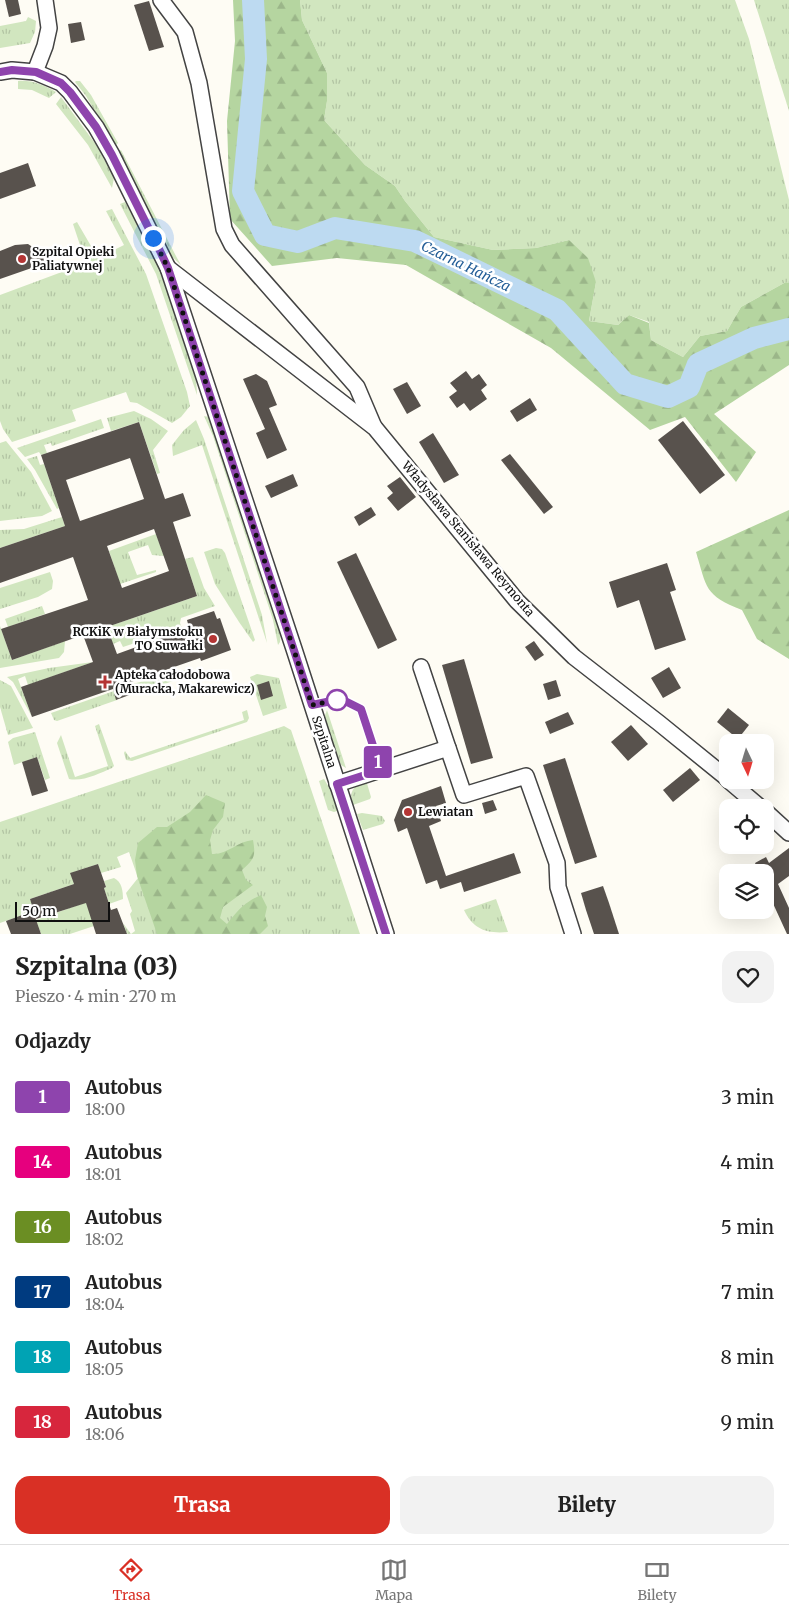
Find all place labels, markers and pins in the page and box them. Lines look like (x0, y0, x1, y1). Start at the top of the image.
place label: Szpital Opieki Paliatywnej (32, 244, 114, 273)
marker: Szpital Opieki Paliatywnej (16, 253, 28, 265)
place label: RCKiK w Białymstoku TO Suwałki (72, 624, 203, 653)
marker: RCKiK w Białymstoku TO Suwałki (207, 633, 219, 645)
place label: Apteka całodobowa (Muracka, Makarewicz) (114, 667, 255, 696)
marker: Apteka całodobowa (Muracka, Makarewicz) (99, 676, 111, 688)
unlabelled marker (326, 689, 348, 711)
place label: Lewiatan (418, 804, 473, 819)
marker: Lewiatan (402, 806, 414, 818)

